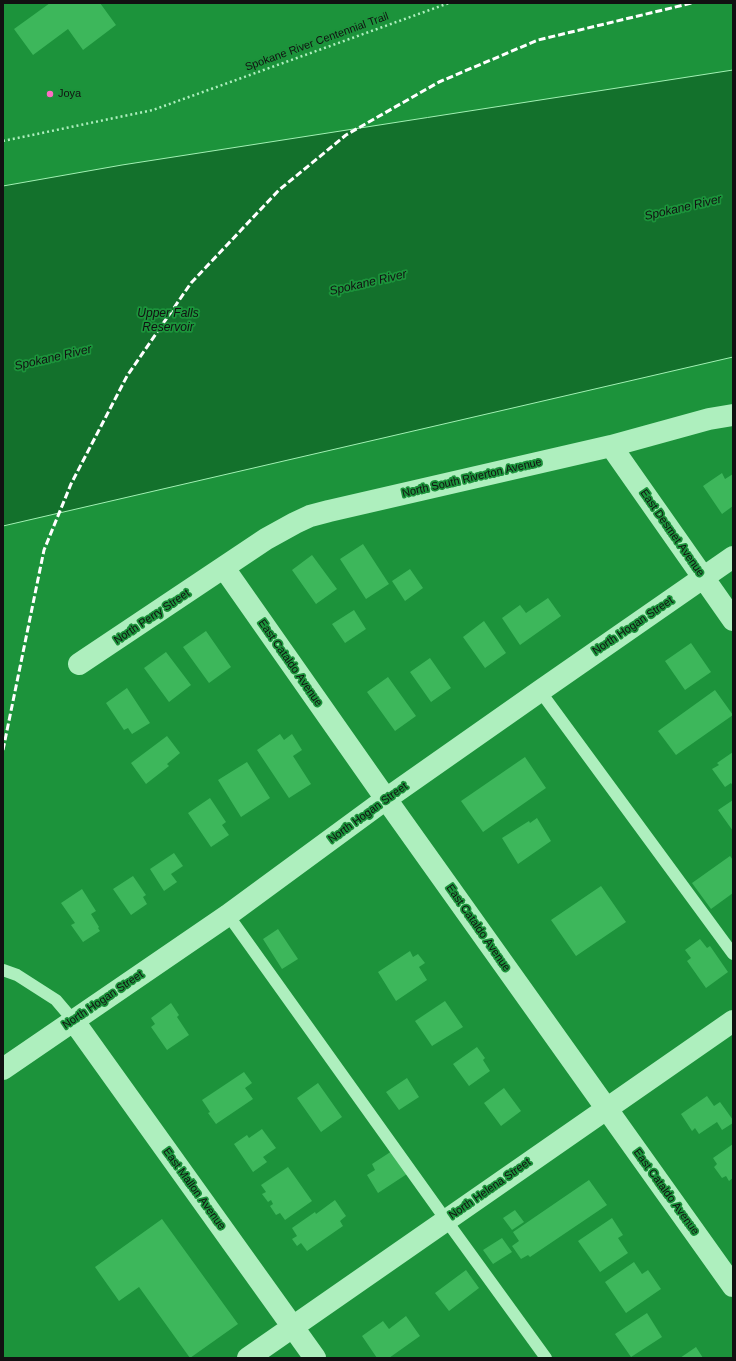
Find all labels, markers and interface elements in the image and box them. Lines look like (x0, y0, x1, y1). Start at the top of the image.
street label: Spokane River Centennial Trail (243, 10, 391, 74)
place label: Joya (58, 87, 81, 101)
marker: Joya (45, 89, 55, 99)
water label: Spokane River (643, 192, 723, 224)
water label: Spokane River (328, 267, 408, 299)
water label: Upper Falls Reservoir (137, 307, 199, 335)
water label: Spokane River (13, 342, 93, 374)
street label: North South Riverton Avenue (401, 455, 543, 501)
street label: East Desmet Avenue (637, 487, 707, 579)
street label: North Perry Street (112, 587, 192, 647)
street label: North Hogan Street (590, 594, 676, 658)
street label: East Cataldo Avenue (255, 617, 325, 709)
street label: North Hogan Street (326, 780, 410, 846)
street label: East Cataldo Avenue (443, 882, 513, 974)
street label: North Hogan Street (60, 968, 146, 1032)
street label: East Mallon Avenue (160, 1146, 228, 1232)
street label: East Cataldo Avenue (630, 1146, 702, 1238)
street label: North Helena Street (446, 1156, 534, 1222)

